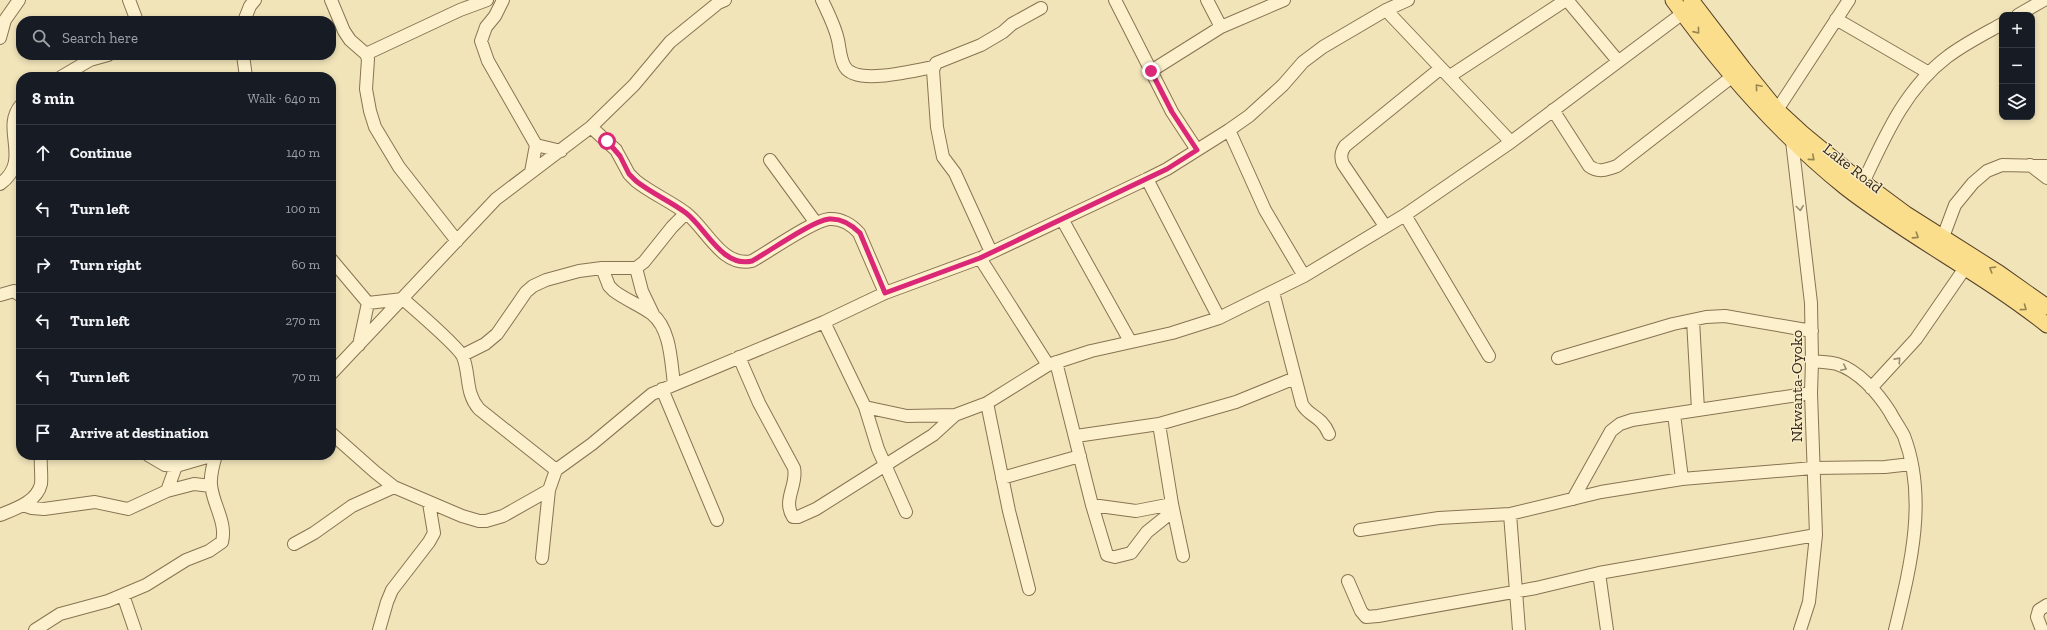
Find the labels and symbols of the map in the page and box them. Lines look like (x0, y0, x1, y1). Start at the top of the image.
one-way arrow (1692, 26, 1699, 33)
route end (1142, 62, 1160, 80)
one-way arrow (1755, 84, 1762, 91)
route start (598, 132, 616, 150)
street label: Lake Road (1820, 139, 1887, 197)
one-way arrow (1807, 154, 1815, 161)
one-way arrow (1795, 205, 1804, 211)
one-way arrow (1912, 231, 1919, 239)
one-way arrow (1989, 266, 1996, 273)
one-way arrow (2020, 303, 2027, 310)
street label: Nkwanta-Oyoko (1787, 330, 1806, 442)
one-way arrow (1893, 357, 1900, 364)
one-way arrow (1840, 363, 1848, 371)

